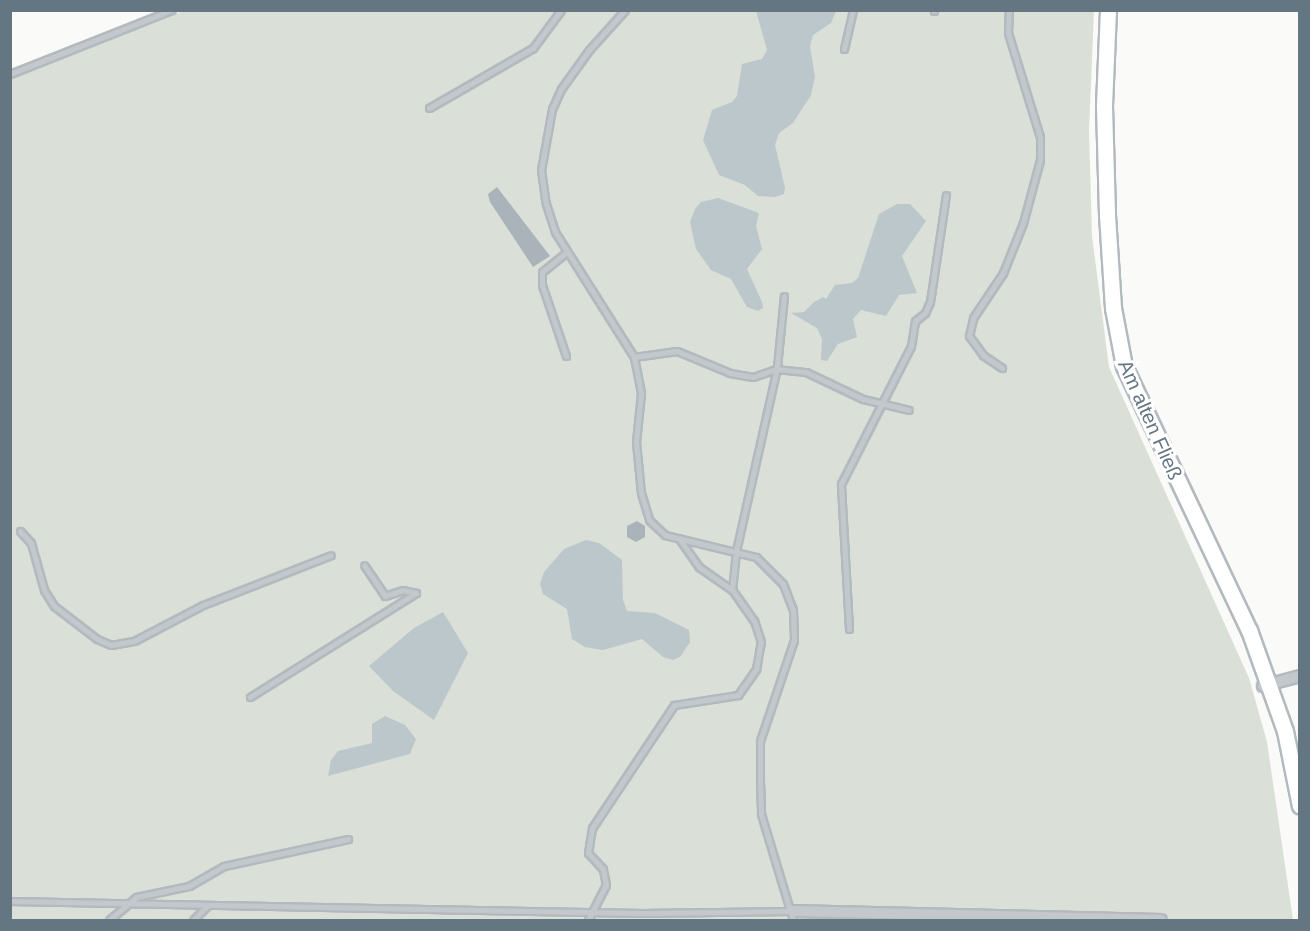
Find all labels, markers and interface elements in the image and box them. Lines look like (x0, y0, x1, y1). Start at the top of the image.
street label: Am alten Fließ (1113, 356, 1187, 484)

